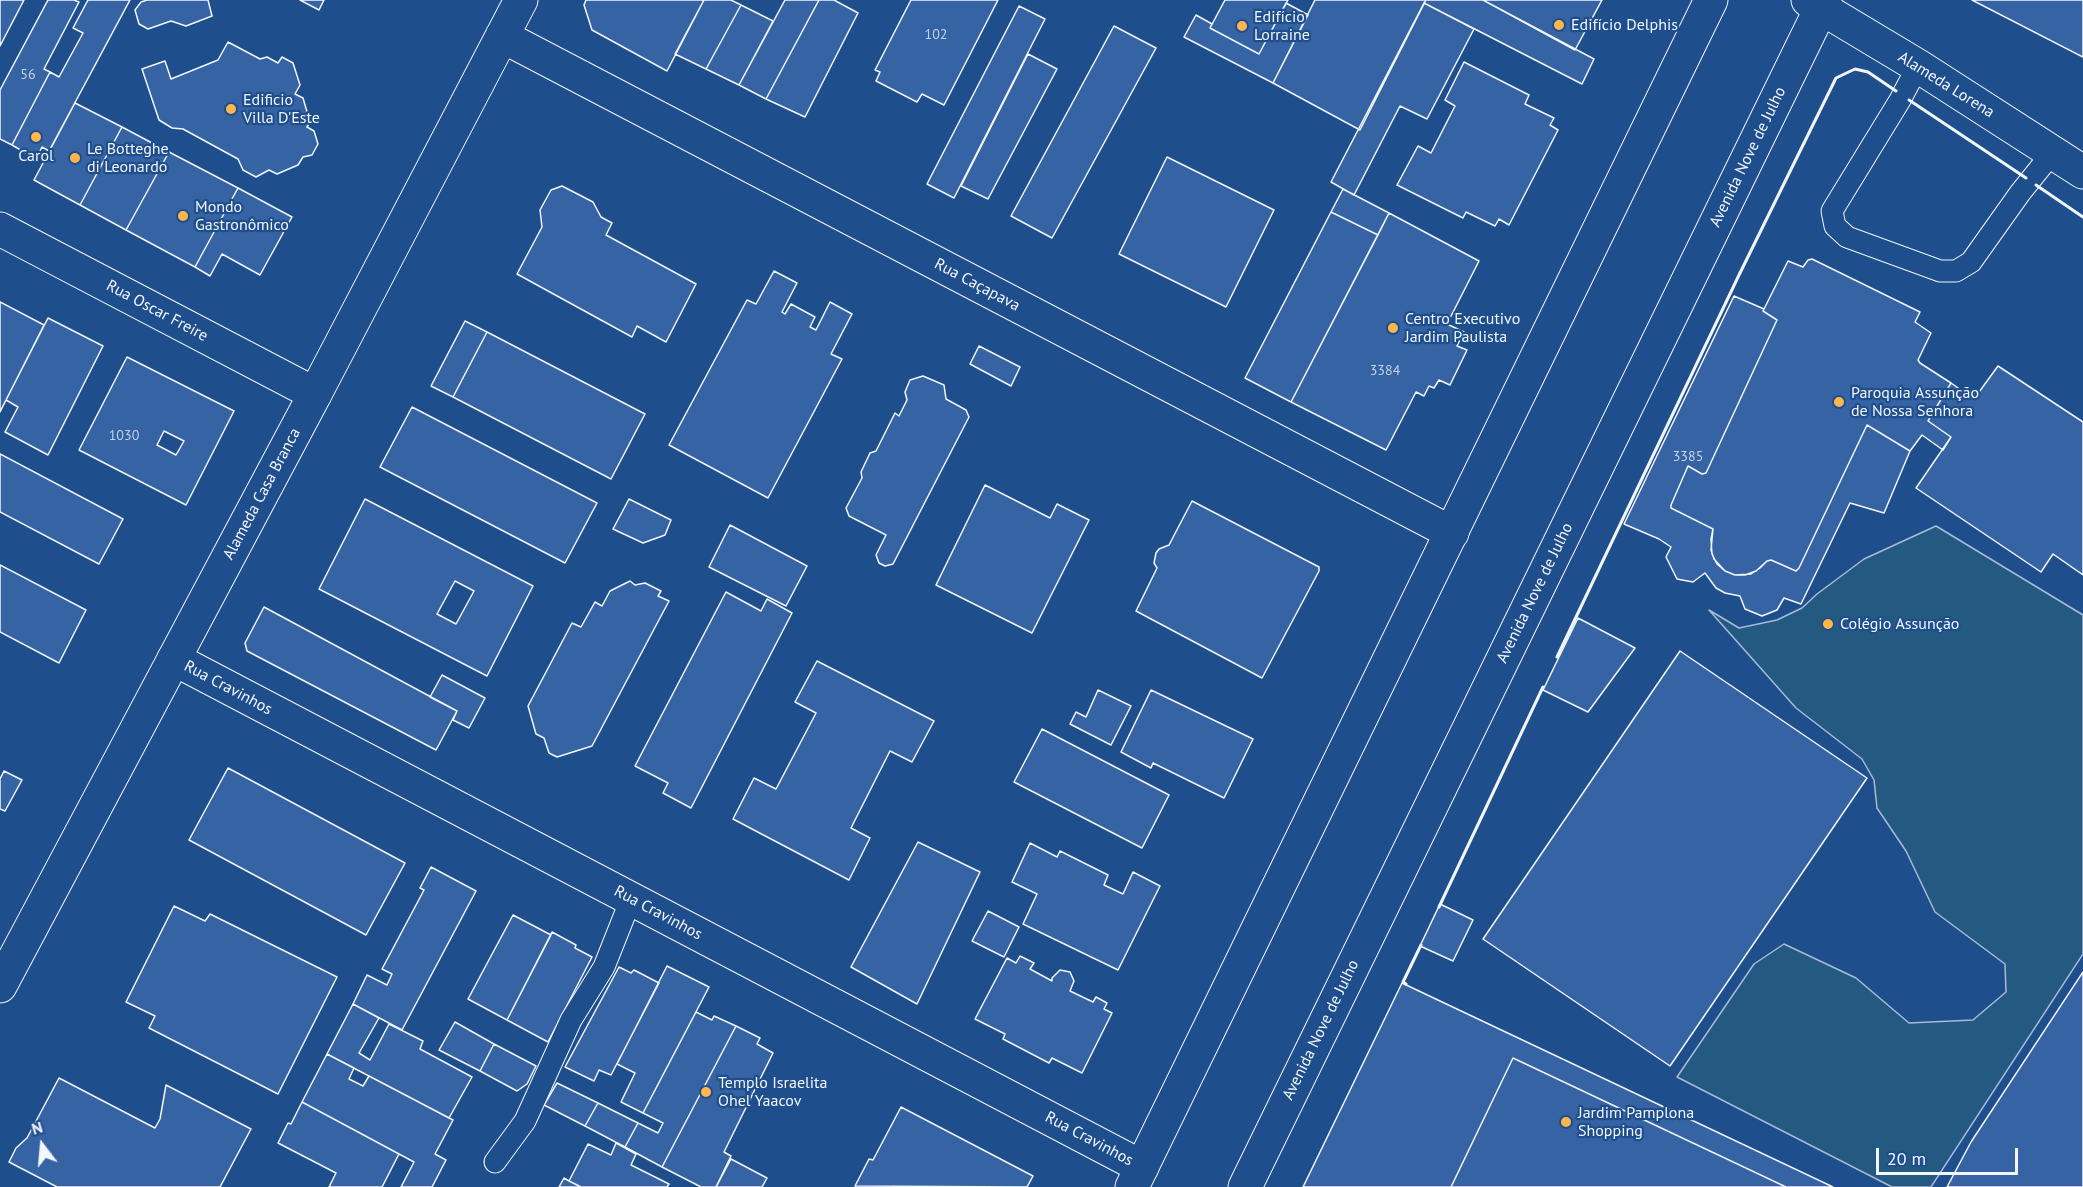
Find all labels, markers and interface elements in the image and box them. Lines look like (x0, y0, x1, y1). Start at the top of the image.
place label: Edifício Lorraine (1254, 7, 1310, 45)
place label: Edifício Delphis (1571, 15, 1678, 35)
marker: Edifício Delphis (1552, 18, 1566, 32)
marker: Edifício Lorraine (1235, 19, 1249, 33)
house number: 102 (925, 27, 947, 43)
street label: Alameda Lorena (1894, 48, 1998, 122)
house number: 56 (20, 67, 36, 83)
street label: Avenida Nove de Julho (1706, 84, 1790, 230)
place label: Edificio Villa D'Este (243, 90, 320, 128)
marker: Edificio Villa D'Este (224, 102, 238, 116)
marker: Carol (29, 130, 43, 144)
place label: Le Botteghe di Leonardo (87, 139, 169, 177)
place label: Carol (18, 146, 54, 166)
marker: Le Botteghe di Leonardo (68, 151, 82, 165)
place label: Mondo Gastronômico (195, 197, 289, 235)
marker: Mondo Gastronômico (176, 209, 190, 223)
street label: Rua Caçapava (931, 254, 1023, 316)
street label: Rua Oscar Freire (103, 276, 211, 346)
place label: Centro Executivo Jardim Paulista (1405, 309, 1520, 347)
marker: Centro Executivo Jardim Paulista (1386, 321, 1400, 335)
house number: 3384 (1370, 363, 1400, 379)
place label: Paroquia Assunção de Nossa Senhora (1851, 383, 1979, 421)
marker: Paroquia Assunção de Nossa Senhora (1832, 395, 1846, 409)
street label: Alameda Casa Branca (219, 425, 305, 563)
house number: 1030 (109, 428, 139, 444)
house number: 3385 (1673, 449, 1703, 465)
street label: Avenida Nove de Julho (1493, 520, 1577, 666)
place label: Colégio Assunção (1840, 614, 1959, 634)
marker: Colégio Assunção (1821, 617, 1835, 631)
street label: Rua Cravinhos (181, 657, 275, 719)
street label: Rua Cravinhos (611, 882, 705, 944)
street label: Avenida Nove de Julho (1279, 957, 1363, 1103)
place label: Templo Israelita Ohel Yaacov (718, 1073, 827, 1111)
marker: Templo Israelita Ohel Yaacov (699, 1085, 713, 1099)
place label: Jardim Pamplona Shopping (1578, 1103, 1694, 1141)
street label: Rua Cravinhos (1042, 1108, 1136, 1170)
north arrow (12, 1115, 72, 1175)
marker: Jardim Pamplona Shopping (1559, 1115, 1573, 1129)
text: N (29, 1117, 45, 1139)
scale bar (1879, 1136, 2022, 1174)
text: 20 m (1887, 1147, 1926, 1170)

